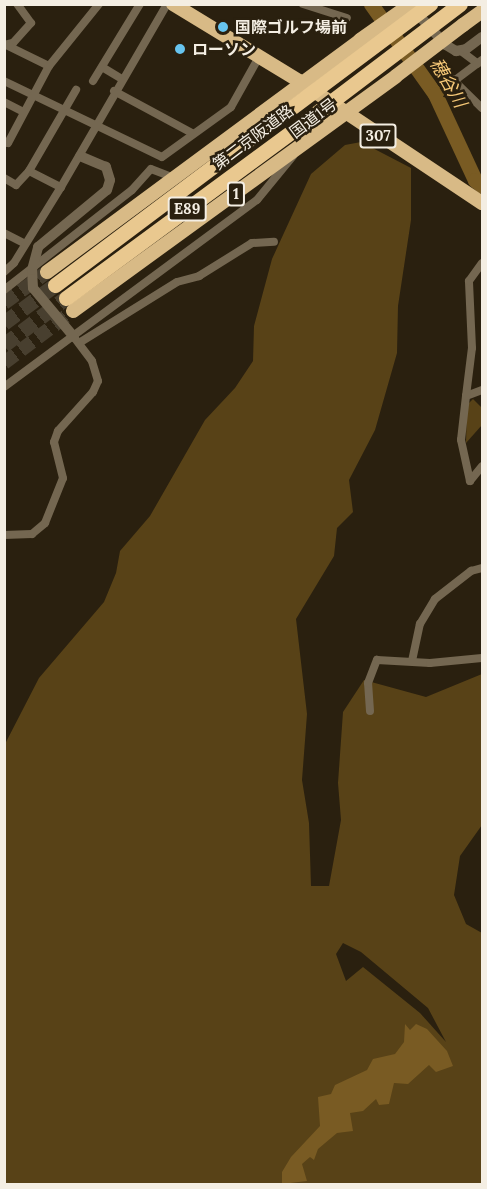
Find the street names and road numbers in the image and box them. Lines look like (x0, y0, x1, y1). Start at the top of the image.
street label: 国道1号 (286, 94, 340, 142)
street label: 第二京阪道路 (209, 100, 297, 174)
road number: 307 (358, 124, 398, 148)
road number: 1 (226, 182, 246, 206)
road number: E89 (168, 197, 207, 221)

